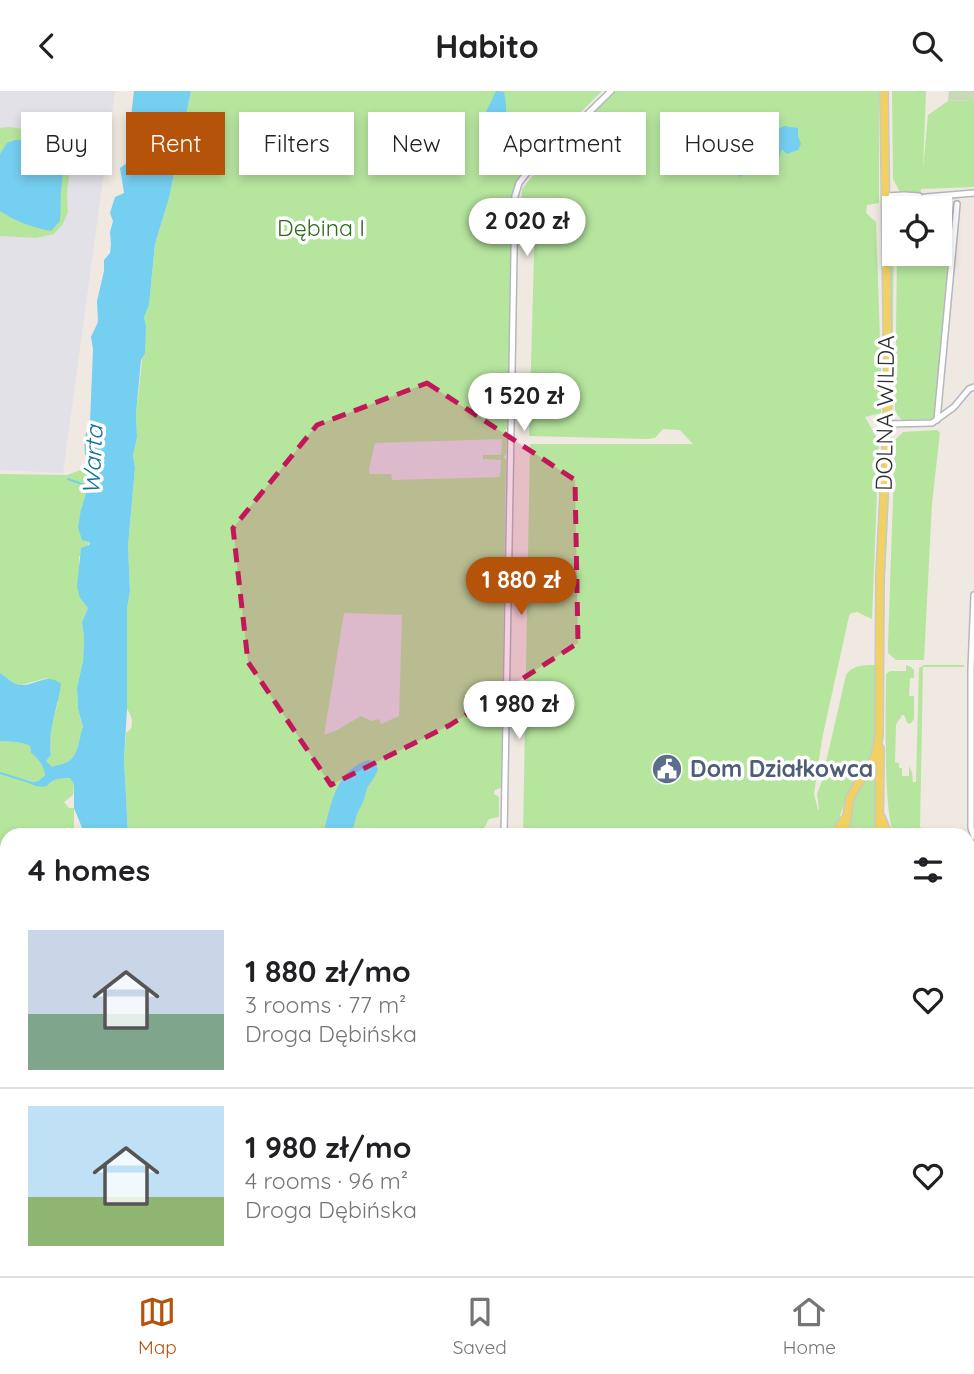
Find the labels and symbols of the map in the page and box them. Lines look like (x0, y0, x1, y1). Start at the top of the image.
pin: 2 020 zł (455, 199, 599, 258)
park label: Dębina I (277, 213, 365, 242)
street label: DOLNA WILDA (869, 335, 900, 491)
pin: 1 520 zł (452, 373, 596, 433)
water label: Warta (75, 423, 109, 495)
pin: 1 880 zł (449, 557, 593, 617)
pin: 1 980 zł (447, 681, 591, 741)
public building icon: Dom Działkowca (650, 752, 684, 786)
place label: Dom Działkowca (690, 754, 873, 783)

